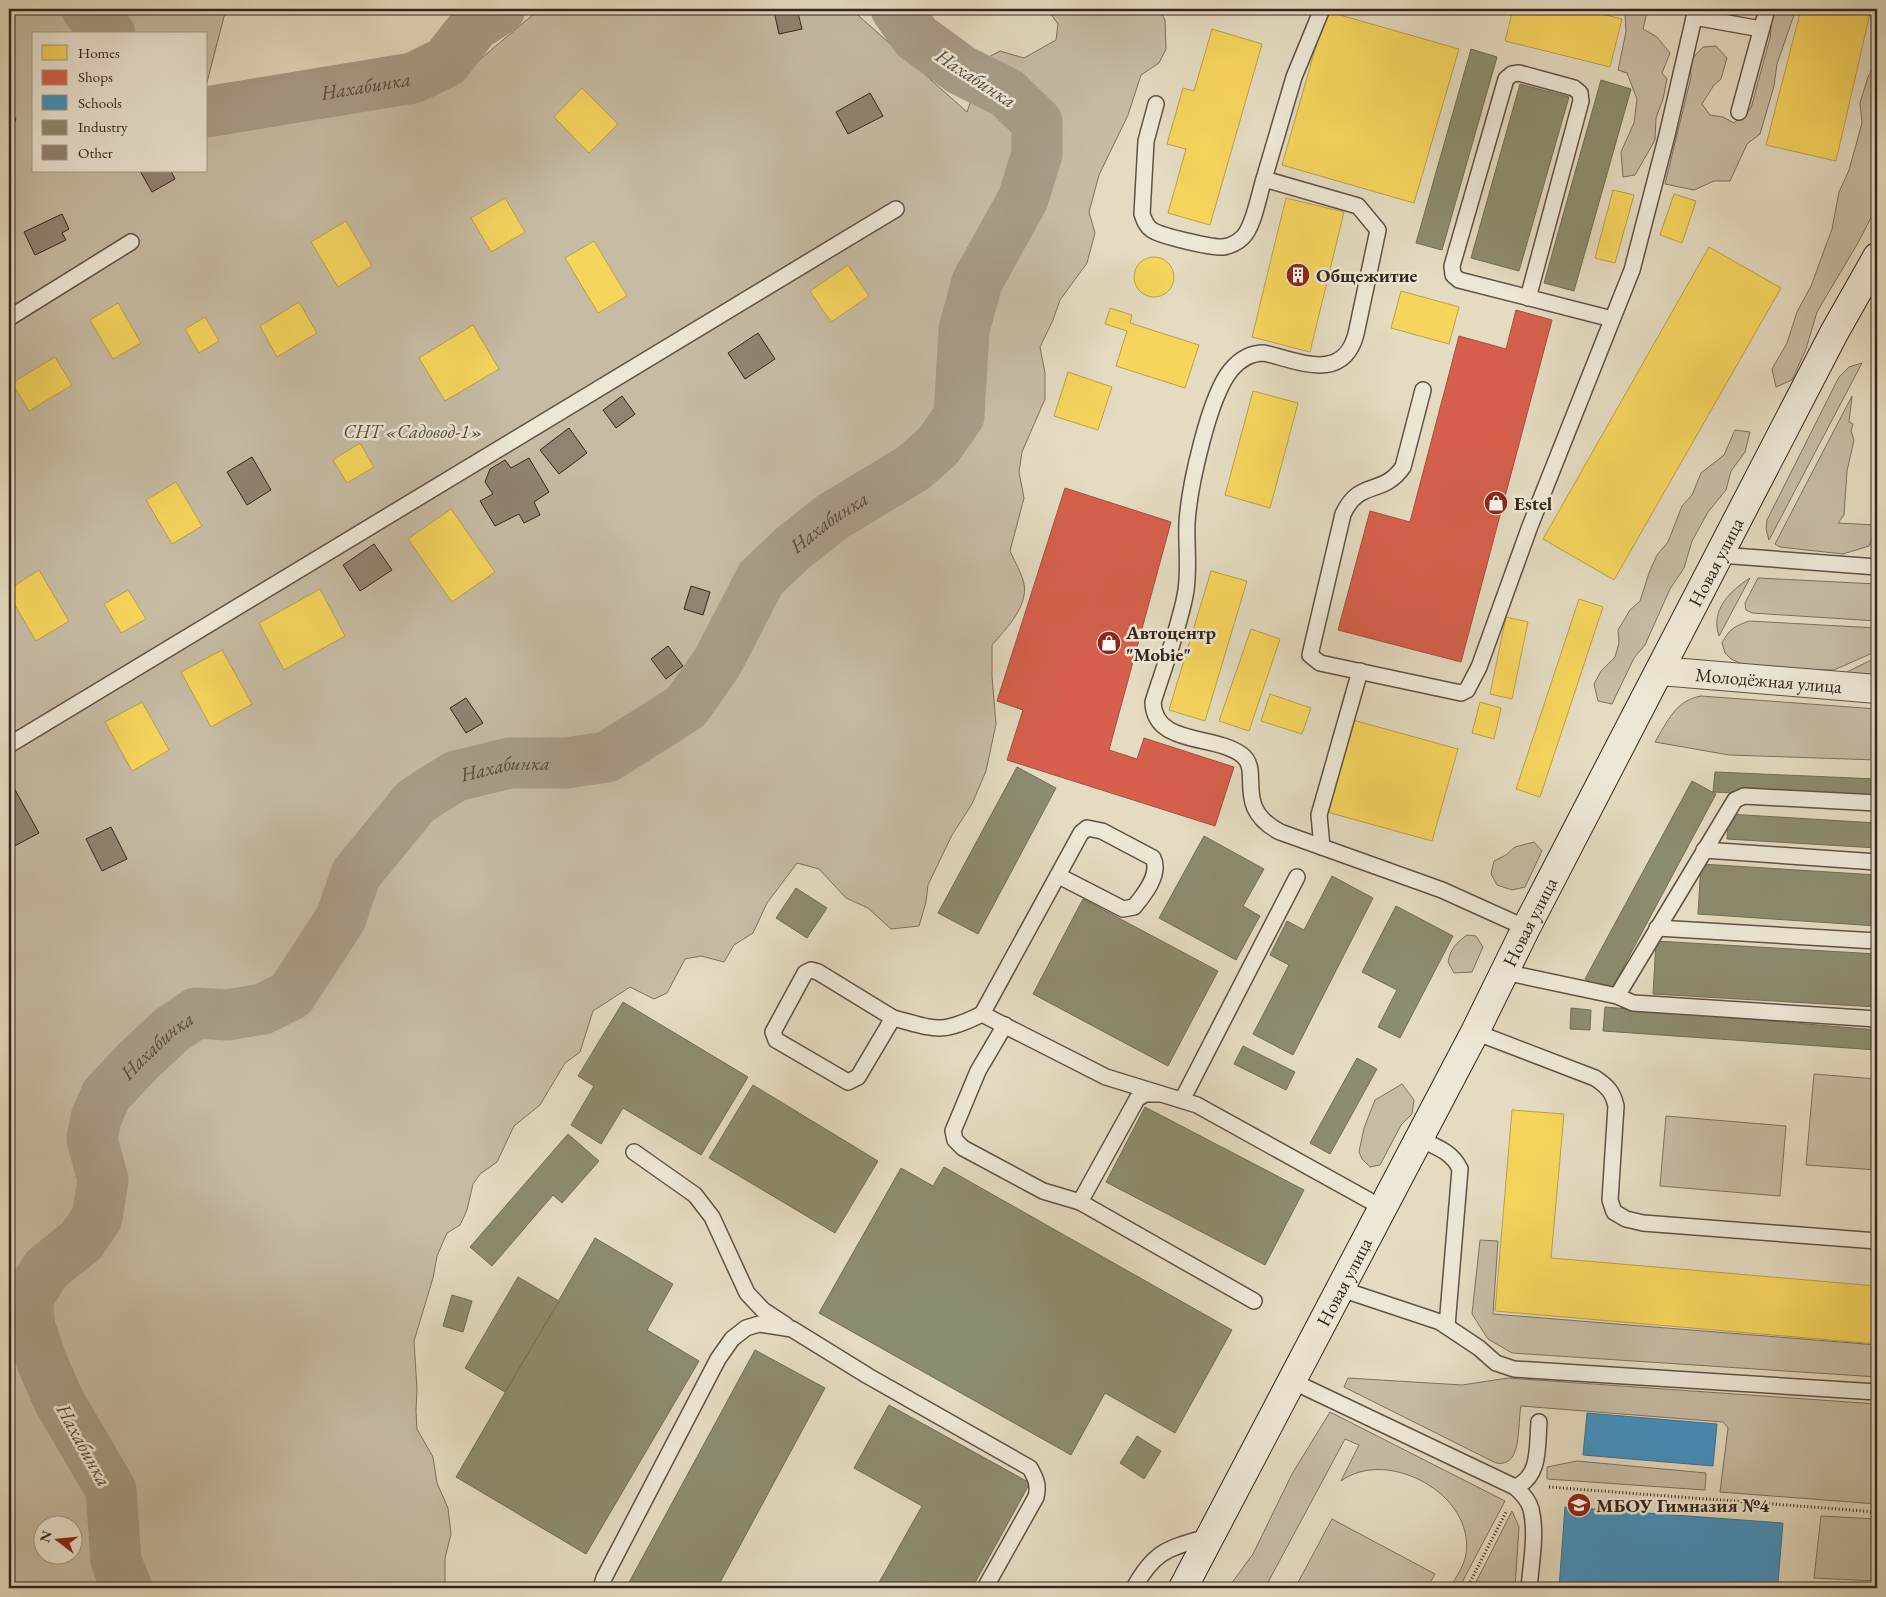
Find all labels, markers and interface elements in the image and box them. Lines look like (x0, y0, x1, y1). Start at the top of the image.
legend (32, 32, 208, 172)
water label: Нахабинка (930, 42, 1021, 114)
text: Homes (78, 43, 120, 62)
water label: Нахабинка (318, 66, 413, 106)
text: Shops (78, 67, 113, 86)
text: Schools (78, 93, 122, 112)
text: Industry (78, 117, 128, 136)
text: Other (78, 143, 113, 162)
building icon: Общежитие (1285, 262, 1311, 288)
place label: Общежитие (1316, 263, 1418, 288)
park label: СНТ «Садовод-1» (343, 419, 483, 444)
water label: Нахабинка (783, 485, 873, 559)
shop icon: Estel (1483, 490, 1509, 516)
place label: Estel (1514, 491, 1553, 516)
street label: Новая улица (1682, 513, 1750, 611)
place label: Автоцентр "Mobie" (1125, 620, 1217, 667)
shop icon: Автоцентр "Mobie" (1096, 630, 1122, 656)
street label: Молодёжная улица (1694, 662, 1843, 699)
water label: Нахабинка (457, 750, 550, 788)
street label: Новая улица (1497, 873, 1563, 971)
water label: Нахабинка (114, 1005, 199, 1086)
street label: Новая улица (1311, 1233, 1378, 1331)
water label: Нахабинка (50, 1398, 117, 1491)
school or university icon: МБОУ Гимназия №4 (1566, 1492, 1592, 1518)
place label: МБОУ Гимназия №4 (1596, 1493, 1770, 1518)
north arrow (32, 1514, 82, 1564)
text: N (35, 1528, 56, 1544)

